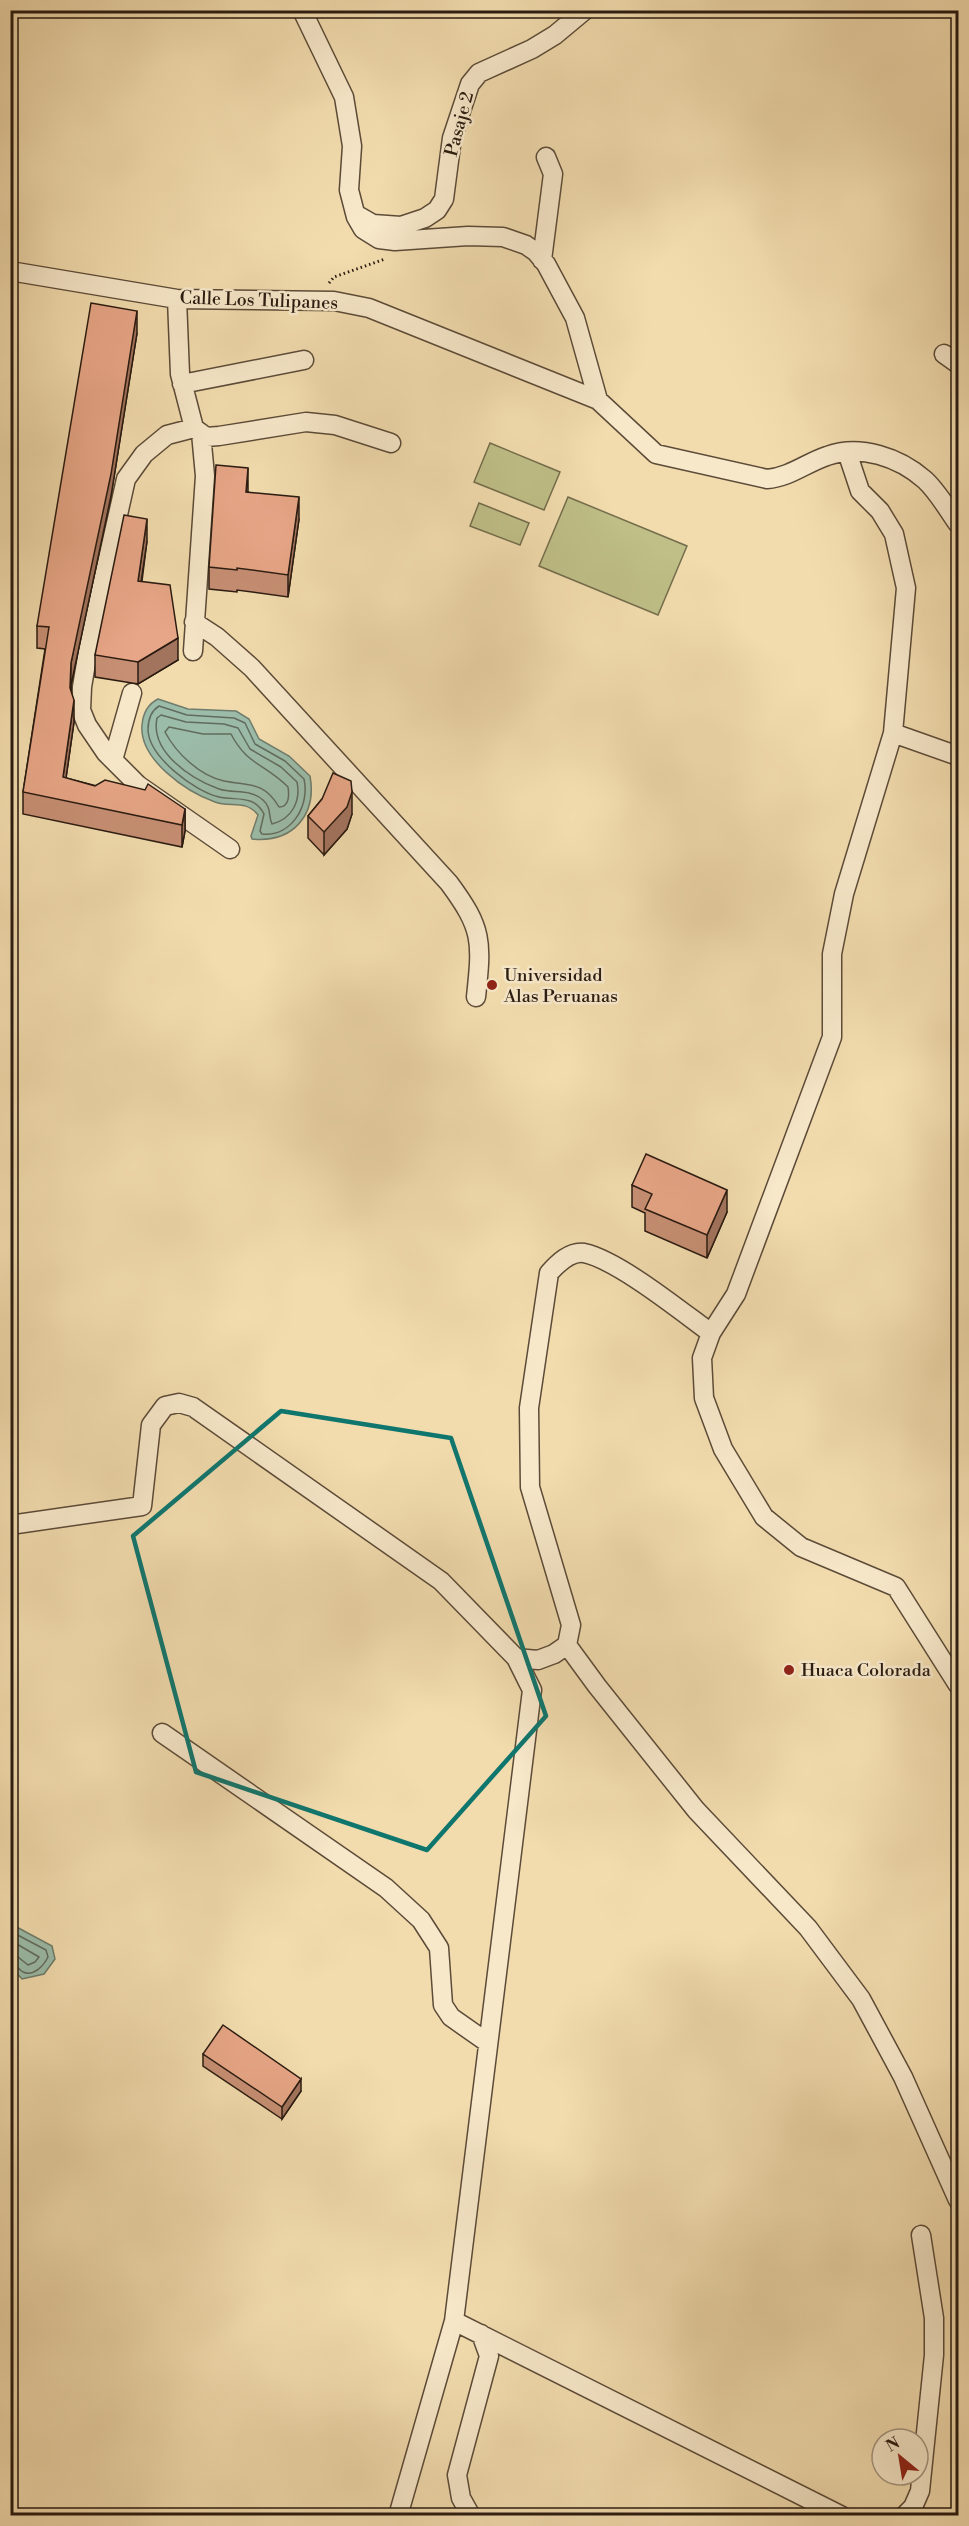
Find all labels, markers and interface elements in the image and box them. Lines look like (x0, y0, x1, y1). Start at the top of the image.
street label: Pasaje 2 (440, 89, 479, 159)
street label: Calle Los Tulipanes (179, 286, 339, 315)
place label: Universidad Alas Peruanas (503, 964, 618, 1008)
marker: Universidad Alas Peruanas (485, 978, 499, 992)
place label: Huaca Colorada (801, 1659, 932, 1682)
marker: Huaca Colorada (782, 1663, 796, 1677)
north arrow (870, 2427, 930, 2487)
text: N (883, 2433, 904, 2457)

